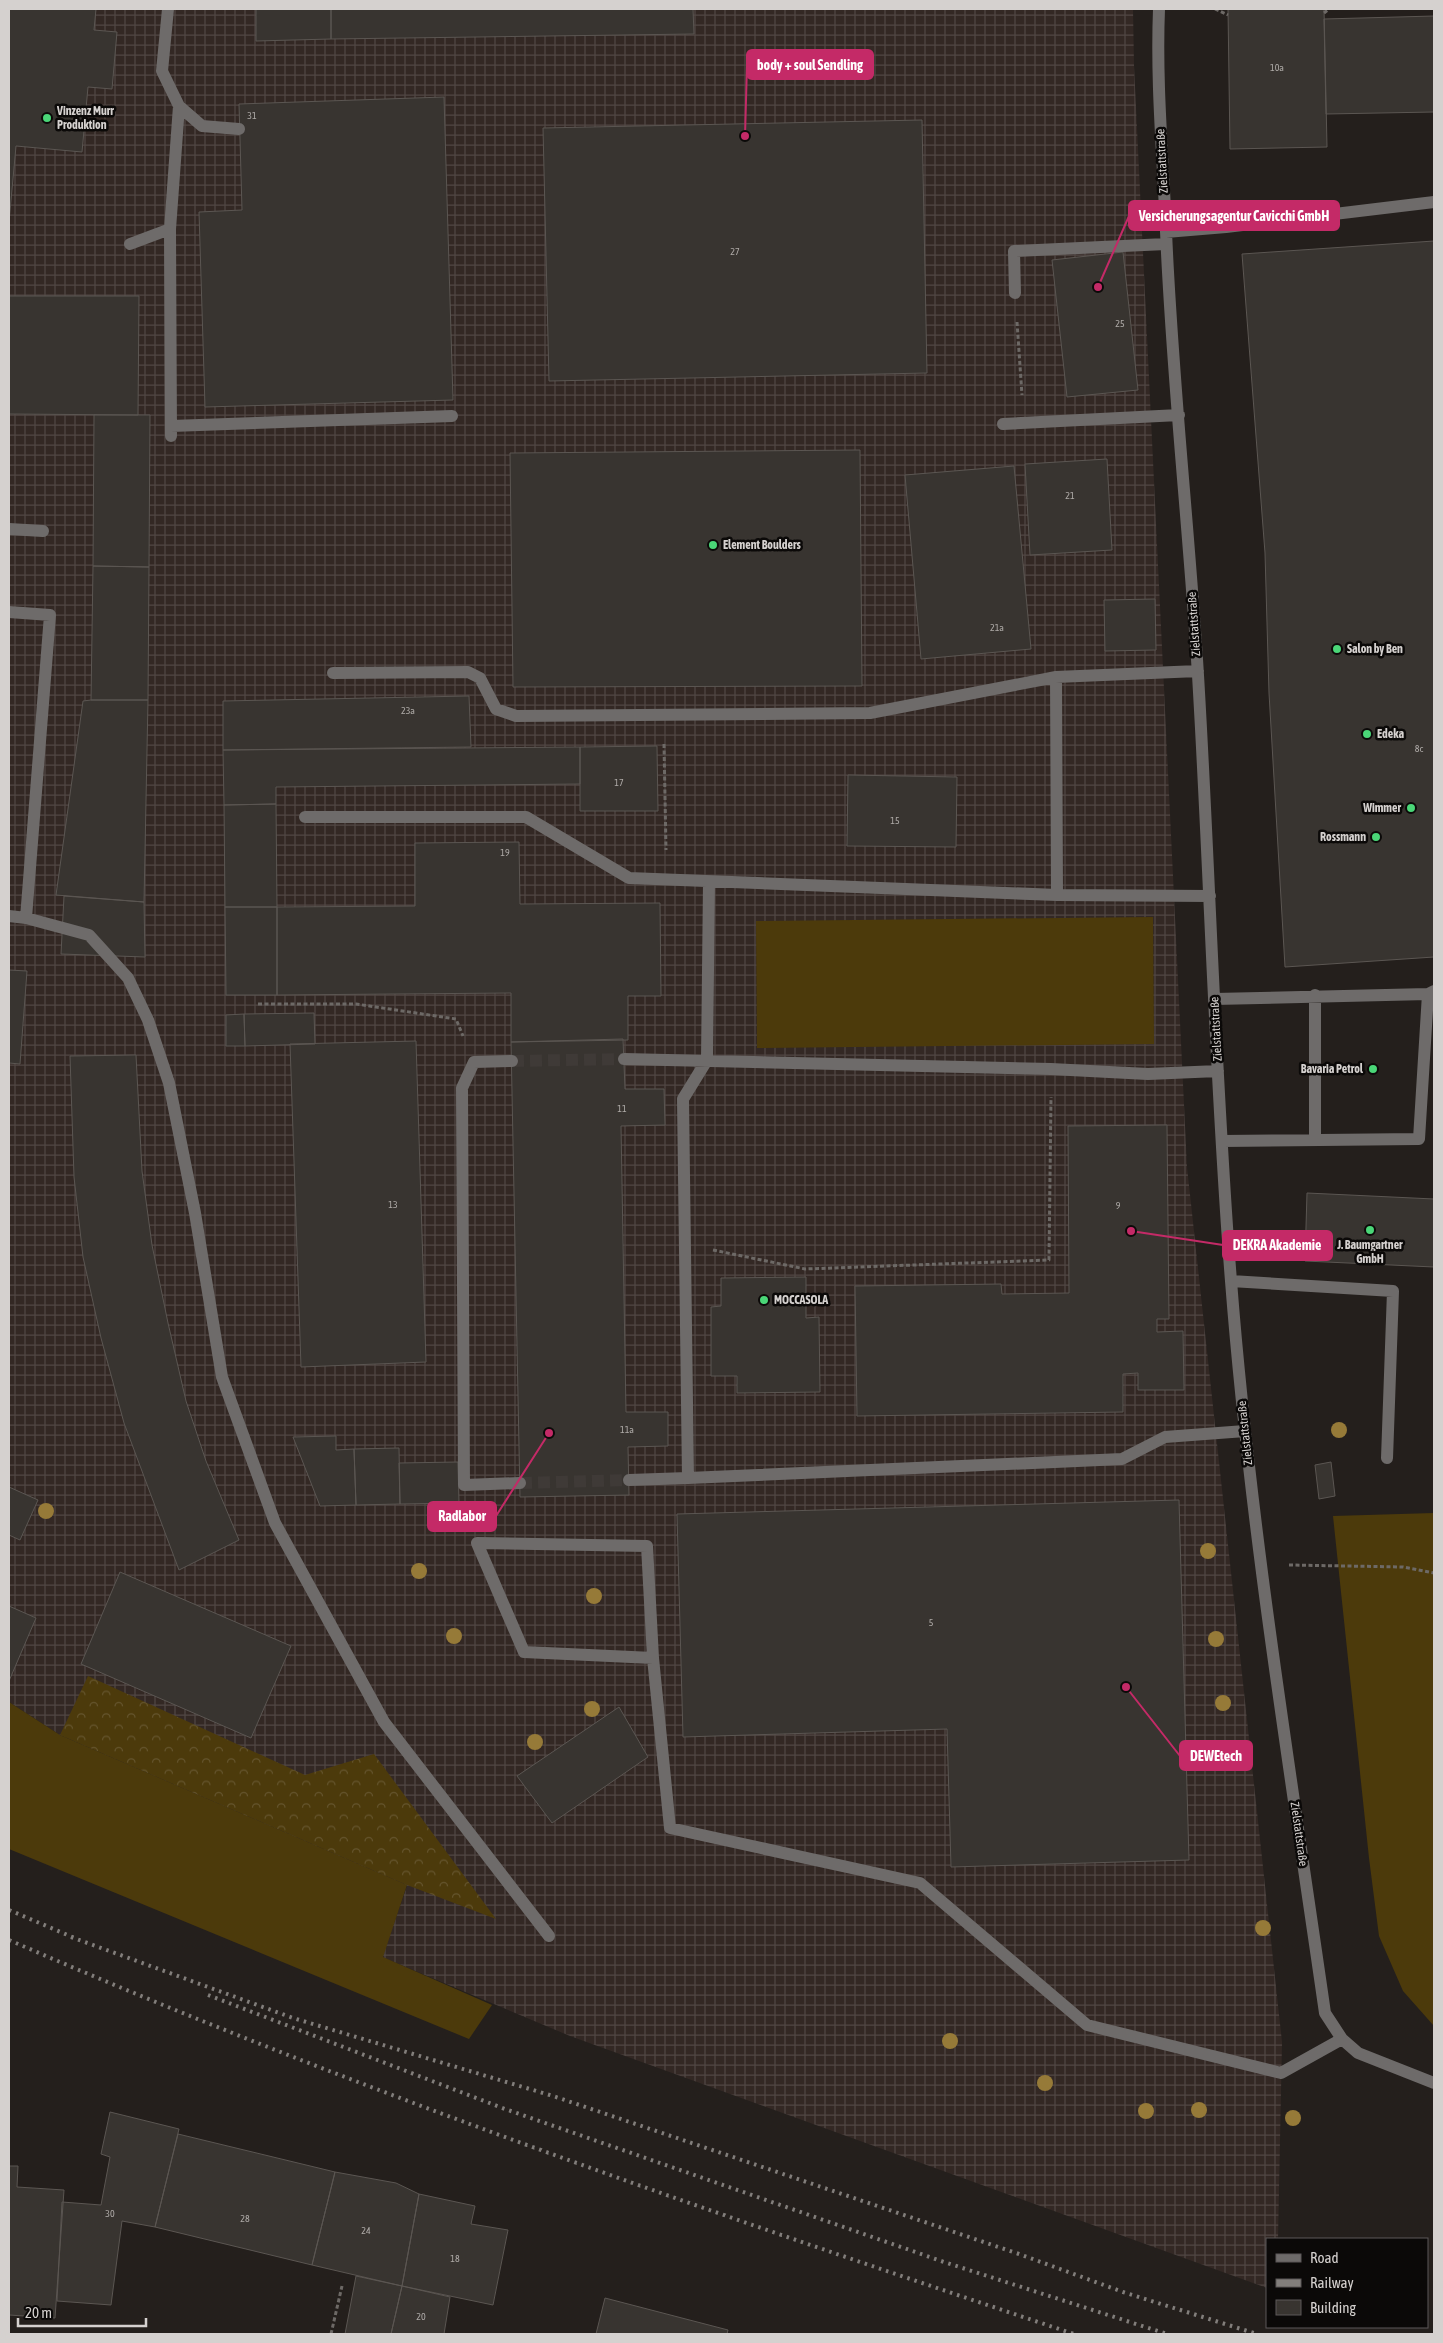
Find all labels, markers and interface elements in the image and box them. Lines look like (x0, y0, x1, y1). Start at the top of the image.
callout: body + soul Sendling (747, 50, 873, 79)
text: body + soul Sendling (757, 57, 864, 73)
house number: 10a (1270, 62, 1284, 73)
place label: Vinzenz Murr Produktion (56, 104, 114, 132)
house number: 31 (247, 110, 257, 121)
marker: Vinzenz Murr Produktion (41, 112, 53, 124)
street label: Zielstattstraße (1153, 128, 1171, 194)
callout: Versicherungsagentur Cavicchi GmbH (1129, 201, 1339, 230)
text: Versicherungsagentur Cavicchi GmbH (1138, 208, 1329, 224)
house number: 27 (730, 246, 740, 257)
house number: 25 (1115, 318, 1125, 329)
house number: 21 (1065, 490, 1075, 501)
place label: Element Boulders (723, 538, 801, 552)
marker: Element Boulders (707, 539, 719, 551)
street label: Zielstattstraße (1185, 591, 1203, 657)
house number: 21a (990, 622, 1004, 633)
place label: Salon by Ben (1347, 642, 1403, 656)
marker: Salon by Ben (1331, 643, 1343, 655)
house number: 23a (401, 705, 415, 716)
place label: Edeka (1377, 727, 1405, 741)
marker: Edeka (1361, 728, 1373, 740)
house number: 8c (1415, 743, 1423, 754)
house number: 17 (614, 777, 624, 788)
place label: Wimmer (1362, 801, 1401, 815)
marker: Wimmer (1405, 802, 1417, 814)
house number: 15 (890, 815, 900, 826)
place label: Rossmann (1320, 830, 1366, 844)
marker: Rossmann (1370, 831, 1382, 843)
house number: 19 (500, 847, 510, 858)
street label: Zielstattstraße (1207, 996, 1225, 1062)
place label: Bavaria Petrol (1301, 1062, 1364, 1076)
marker: Bavaria Petrol (1367, 1063, 1379, 1075)
house number: 11 (617, 1103, 627, 1114)
house number: 13 (388, 1199, 398, 1210)
house number: 9 (1116, 1200, 1121, 1211)
marker: J. Baumgartner GmbH (1364, 1224, 1376, 1236)
callout: DEKRA Akademie (1223, 1231, 1332, 1260)
text: DEKRA Akademie (1233, 1237, 1321, 1253)
place label: J. Baumgartner GmbH (1336, 1238, 1403, 1266)
place label: MOCCASOLA (774, 1293, 828, 1307)
marker: MOCCASOLA (758, 1294, 770, 1306)
street label: Zielstattstraße (1235, 1400, 1255, 1466)
house number: 11a (620, 1424, 634, 1435)
callout: Radlabor (428, 1502, 496, 1531)
text: Radlabor (438, 1508, 487, 1524)
house number: 5 (929, 1617, 934, 1628)
callout: DEWEtech (1180, 1741, 1252, 1770)
text: DEWEtech (1190, 1748, 1242, 1764)
street label: Zielstattstraße (1288, 1801, 1310, 1867)
house number: 30 (105, 2208, 115, 2219)
house number: 28 (240, 2213, 250, 2224)
house number: 24 (361, 2225, 371, 2236)
legend (1266, 2238, 1428, 2328)
text: Road (1310, 2249, 1339, 2266)
house number: 18 (450, 2253, 460, 2264)
text: Railway (1310, 2274, 1354, 2291)
scale bar (18, 2296, 145, 2328)
text: Building (1310, 2299, 1356, 2316)
text: 20 m (25, 2304, 52, 2321)
house number: 20 (416, 2311, 426, 2322)

